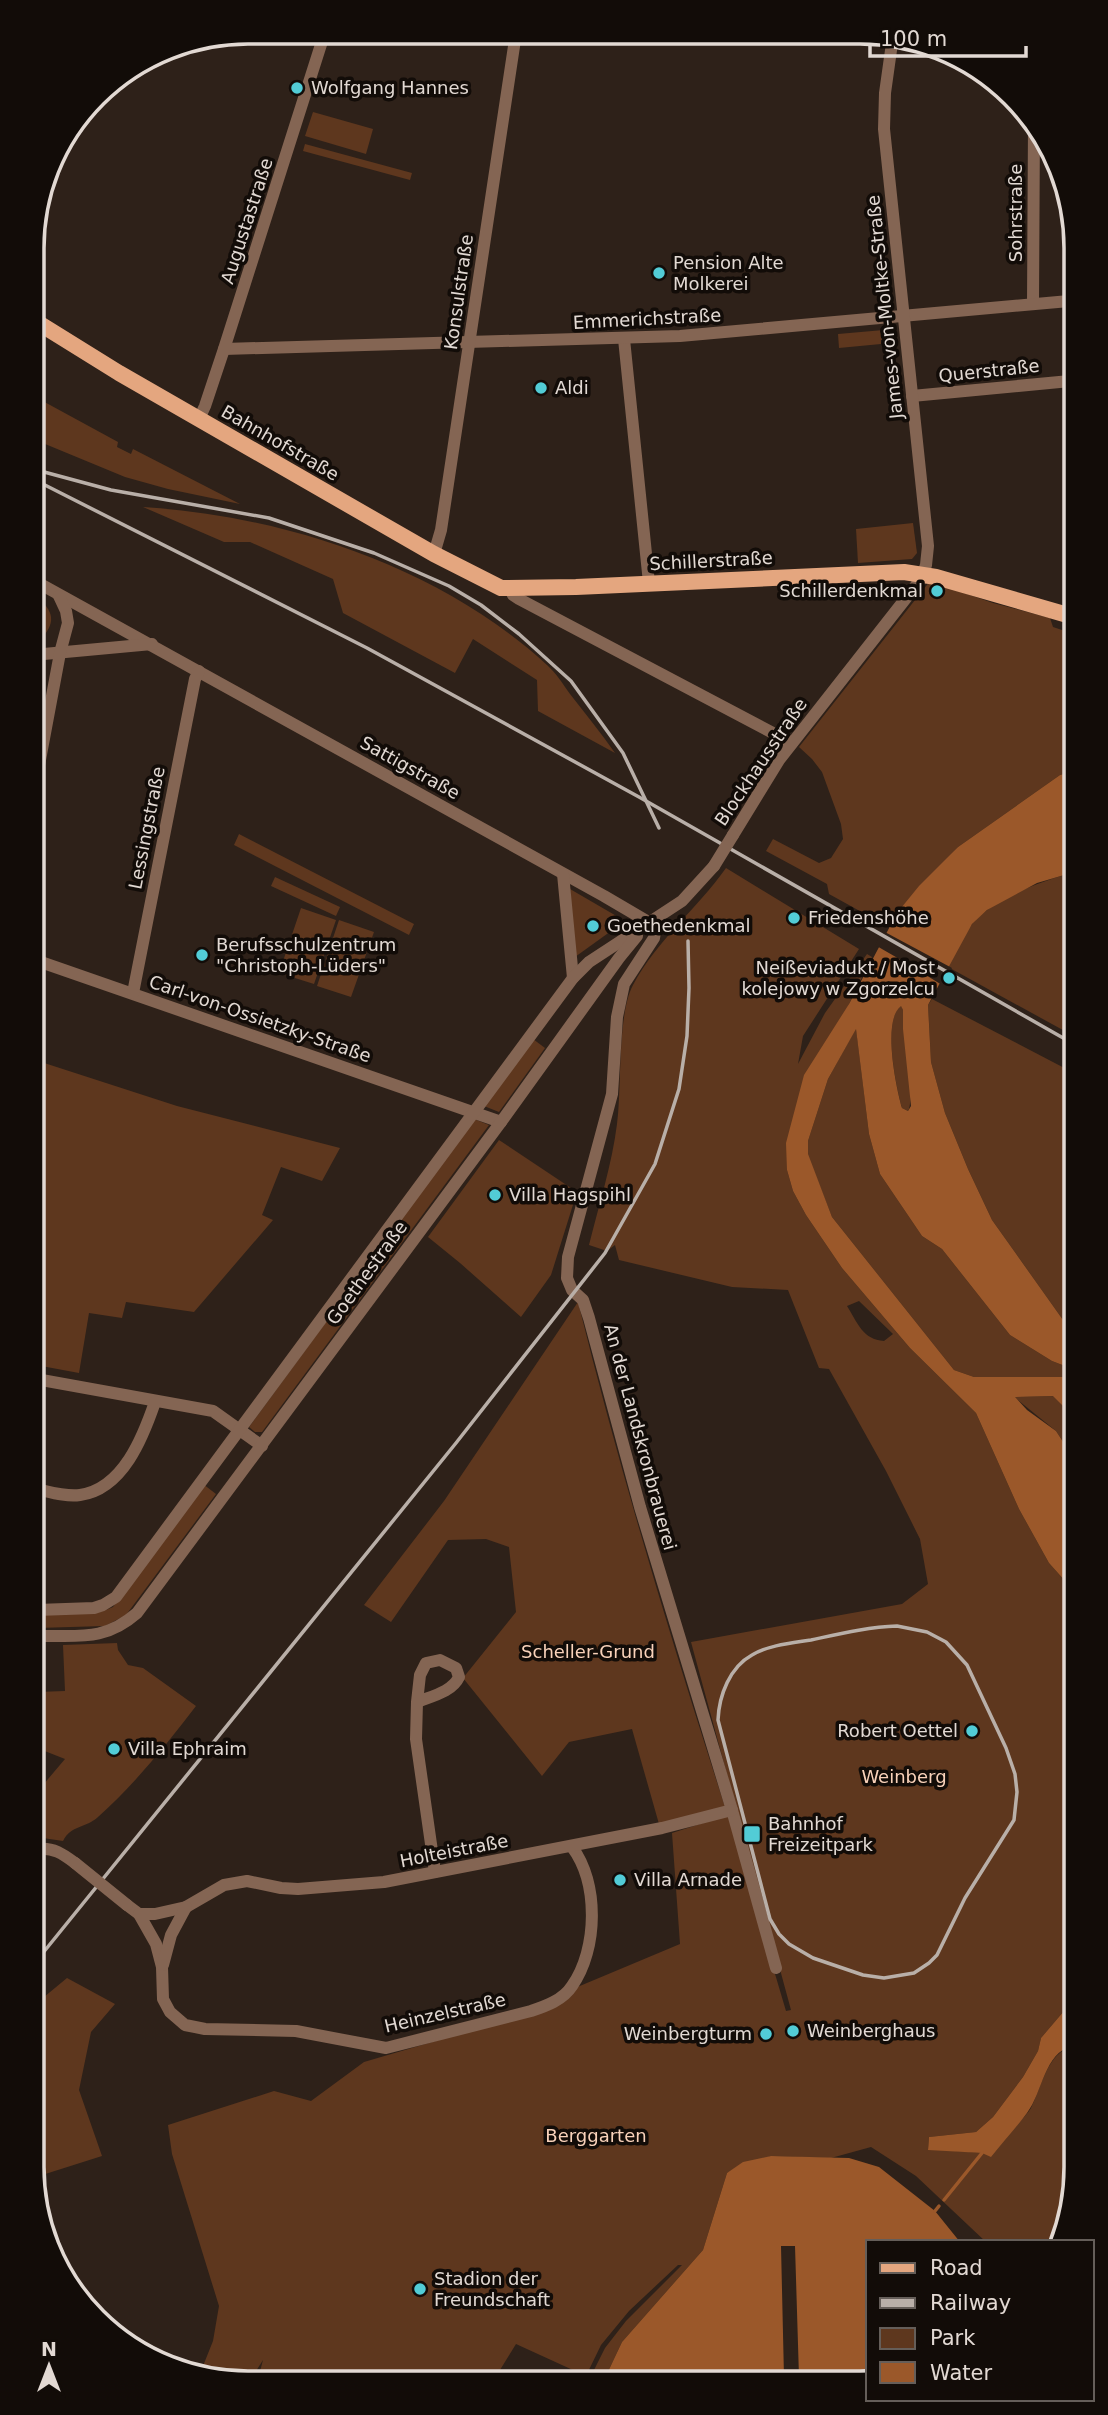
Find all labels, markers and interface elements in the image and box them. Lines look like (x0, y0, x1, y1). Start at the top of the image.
scale bar (870, 14, 1026, 58)
text: 100 m (880, 27, 947, 51)
place label: Wolfgang Hannes (311, 77, 469, 98)
marker: Wolfgang Hannes (289, 80, 305, 96)
street label: Augustastraße (216, 155, 277, 287)
street label: Sohrstraße (1005, 164, 1026, 262)
street label: James-von-Moltke-Straße (862, 194, 907, 421)
street label: Konsulstraße (440, 233, 477, 351)
place label: Pension Alte Molkerei (673, 252, 784, 294)
marker: Pension Alte Molkerei (651, 265, 667, 281)
street label: Emmerichstraße (572, 304, 722, 333)
street label: Querstraße (937, 355, 1040, 386)
place label: Aldi (555, 377, 589, 398)
marker: Aldi (533, 380, 549, 396)
street label: Bahnhofstraße (218, 400, 343, 485)
street label: Schillerstraße (649, 547, 773, 574)
place label: Schillerdenkmal (779, 580, 923, 601)
marker: Schillerdenkmal (929, 583, 945, 599)
street label: Blockhausstraße (710, 694, 811, 829)
street label: Sattigstraße (357, 732, 464, 803)
street label: Lessingstraße (124, 765, 169, 891)
place label: Friedenshöhe (808, 907, 929, 928)
marker: Friedenshöhe (786, 910, 802, 926)
place label: Goethedenkmal (607, 915, 750, 936)
marker: Goethedenkmal (585, 918, 601, 934)
place label: Berufsschulzentrum "Christoph-Lüders" (216, 934, 396, 976)
marker: Berufsschulzentrum "Christoph-Lüders" (194, 947, 210, 963)
place label: Neißeviadukt / Most kolejowy w Zgorzelcu (742, 957, 935, 999)
marker: Neißeviadukt / Most kolejowy w Zgorzelcu (941, 970, 957, 986)
street label: Carl-von-Ossietzky-Straße (146, 971, 374, 1066)
place label: Villa Hagspihl (509, 1184, 631, 1205)
marker: Villa Hagspihl (487, 1187, 503, 1203)
street label: Goethestraße (322, 1217, 411, 1329)
street label: An der Landskronbrauerei (600, 1321, 681, 1552)
park label: Scheller-Grund (521, 1641, 655, 1662)
place label: Robert Oettel (837, 1720, 958, 1741)
marker: Robert Oettel (964, 1723, 980, 1739)
place label: Villa Ephraim (128, 1738, 247, 1759)
marker: Villa Ephraim (106, 1741, 122, 1757)
park label: Weinberg (861, 1766, 947, 1787)
place label: Bahnhof Freizeitpark (768, 1813, 874, 1855)
marker: Bahnhof Freizeitpark (742, 1824, 762, 1844)
street label: Holteistraße (398, 1830, 510, 1871)
place label: Villa Arnade (634, 1869, 742, 1890)
marker: Villa Arnade (612, 1872, 628, 1888)
street label: Heinzelstraße (382, 1988, 508, 2037)
place label: Weinberghaus (807, 2020, 935, 2041)
place label: Weinbergturm (624, 2023, 752, 2044)
marker: Weinberghaus (785, 2023, 801, 2039)
marker: Weinbergturm (758, 2026, 774, 2042)
park label: Berggarten (545, 2125, 647, 2146)
legend (866, 2240, 1094, 2401)
text: Road (930, 2256, 983, 2280)
place label: Stadion der Freundschaft (434, 2268, 550, 2310)
marker: Stadion der Freundschaft (412, 2281, 428, 2297)
text: Railway (930, 2291, 1011, 2315)
text: Park (930, 2326, 976, 2350)
north arrow (14, 2331, 84, 2401)
text: N (41, 2338, 57, 2360)
text: Water (930, 2361, 992, 2385)

